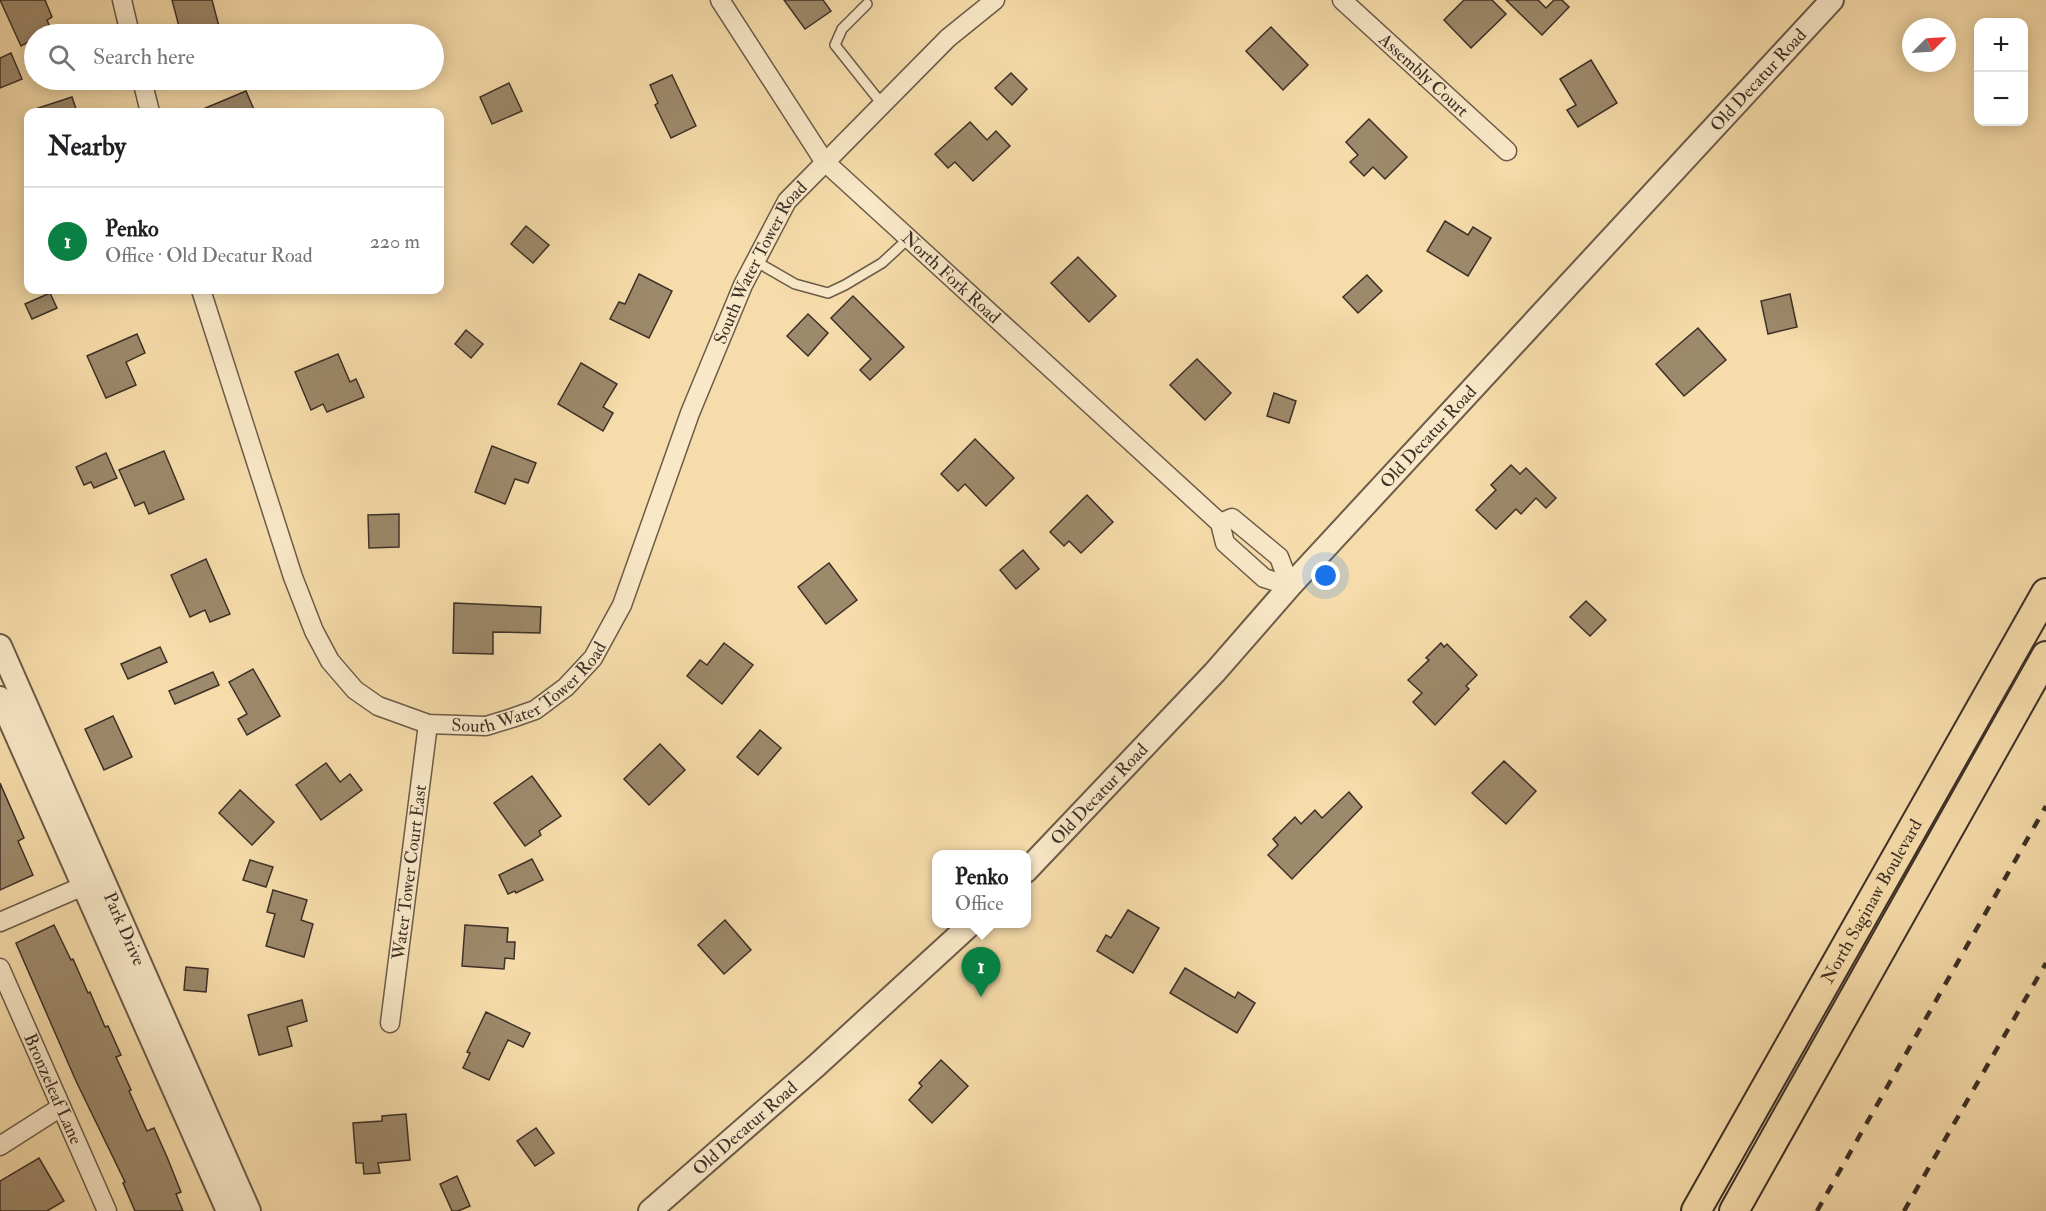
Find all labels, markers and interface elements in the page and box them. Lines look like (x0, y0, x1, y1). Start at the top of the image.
north arrow (1902, 18, 1956, 72)
map controls (1974, 18, 2028, 126)
button: + (1974, 18, 2028, 72)
search box (24, 24, 444, 90)
street label: Old Decatur Road (1705, 24, 1811, 136)
street label: Assembly Court (1373, 27, 1474, 122)
icon: search (45, 41, 78, 74)
text: Search here (93, 43, 195, 71)
button: − (1974, 72, 2028, 126)
text: Nearby (48, 131, 126, 163)
street label: South Water Tower Road (708, 176, 812, 348)
text: Penko (105, 215, 159, 243)
street label: North Fork Road (897, 226, 1006, 329)
text: 1 (64, 229, 71, 254)
text: 220 m (370, 229, 420, 254)
text: Office · Old Decatur Road (105, 243, 313, 268)
street label: Old Decatur Road (1375, 380, 1481, 493)
your location (1311, 561, 1340, 590)
street label: South Water Tower Road (451, 637, 611, 737)
street label: Old Decatur Road (1045, 738, 1153, 850)
street label: Water Tower Court East (386, 783, 432, 962)
street label: North Saginaw Boulevard (1816, 815, 1927, 987)
popup (932, 850, 1031, 928)
text: Penko (955, 863, 1008, 891)
street label: Park Drive (98, 888, 151, 969)
text: Office (955, 891, 1004, 916)
pin: 1 (962, 948, 1000, 997)
street label: Bronzeleaf Lane (19, 1030, 88, 1148)
street label: Old Decatur Road (688, 1076, 802, 1180)

